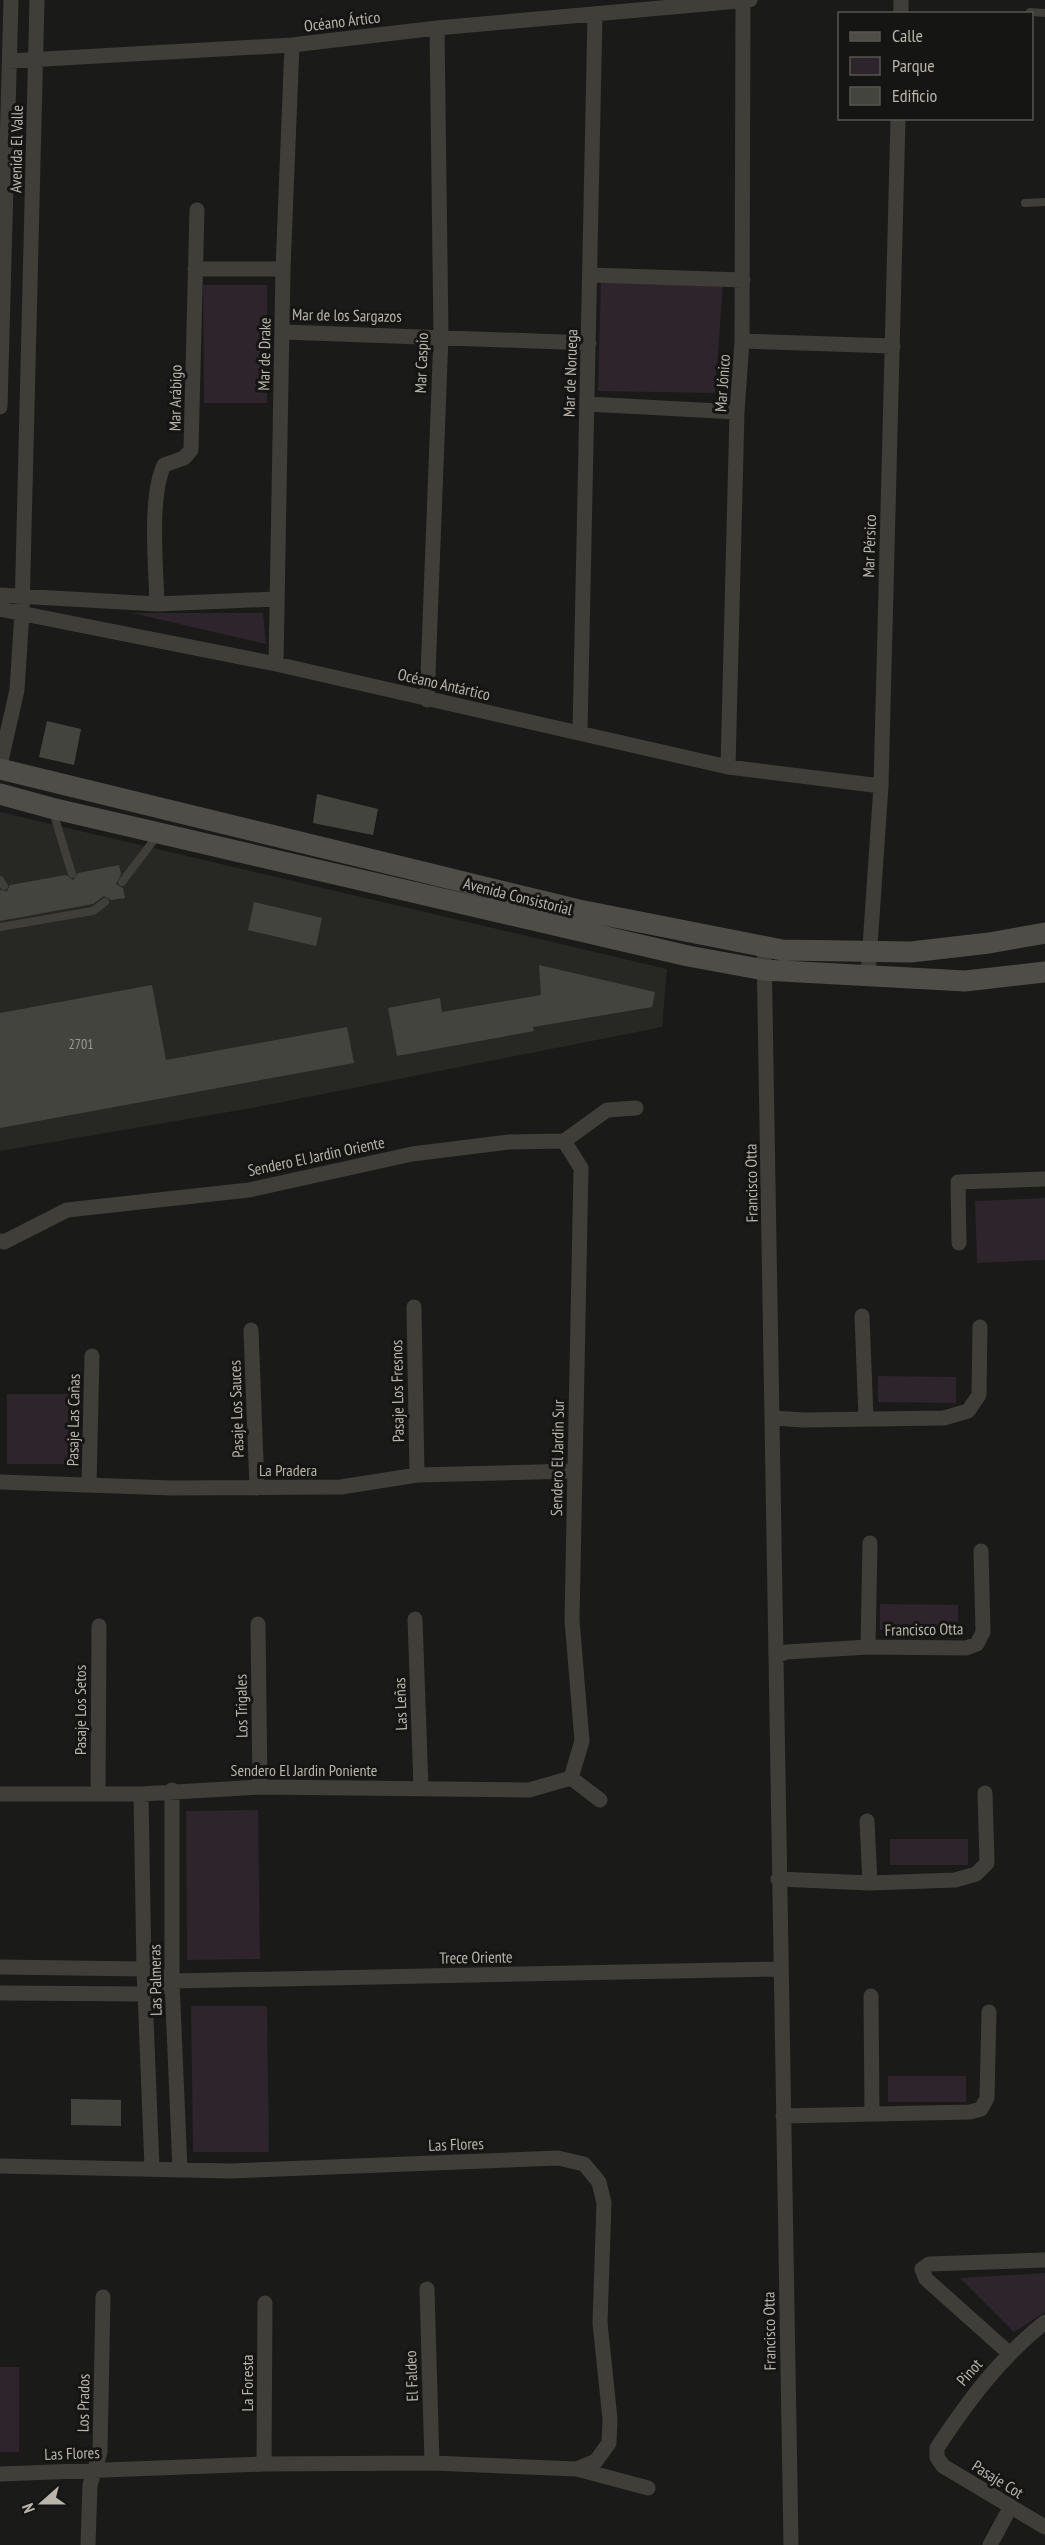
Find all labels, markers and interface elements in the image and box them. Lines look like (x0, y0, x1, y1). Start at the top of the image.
street label: Océano Ártico (303, 6, 381, 36)
legend (838, 12, 1033, 120)
text: Calle (892, 24, 923, 47)
text: Parque (892, 54, 935, 77)
text: Edificio (892, 84, 938, 107)
street label: Avenida El Valle (5, 105, 27, 193)
street label: Mar de los Sargazos (292, 304, 402, 326)
street label: Mar de Drake (253, 317, 275, 391)
street label: Mar de Noruega (558, 329, 582, 417)
street label: Mar Caspio (410, 332, 432, 394)
street label: Mar Jónico (710, 353, 734, 413)
street label: Mar Arábigo (164, 364, 186, 431)
street label: Mar Pérsico (858, 514, 880, 578)
street label: Océano Antártico (396, 664, 492, 704)
street label: Avenida Consistorial (462, 873, 575, 919)
house number: 2701 (68, 1035, 94, 1053)
street label: Sendero El Jardin Oriente (246, 1132, 386, 1180)
street label: Francisco Otta (740, 1143, 762, 1223)
street label: Pasaje Los Fresnos (386, 1340, 408, 1442)
street label: Pasaje Los Sauces (224, 1360, 248, 1458)
street label: Pasaje Las Cañas (62, 1374, 84, 1466)
street label: Sendero El Jardin Sur (546, 1399, 568, 1516)
street label: La Pradera (259, 1460, 317, 1480)
street label: Francisco Otta (884, 1618, 964, 1640)
street label: Pasaje Los Setos (70, 1665, 90, 1755)
street label: Los Trigales (230, 1674, 252, 1738)
street label: Las Leñas (389, 1677, 411, 1731)
street label: Sendero El Jardin Poniente (231, 1760, 377, 1780)
street label: Las Palmeras (144, 1944, 166, 2016)
street label: Trece Oriente (439, 1946, 513, 1968)
street label: Las Flores (428, 2133, 484, 2155)
street label: Francisco Otta (758, 2291, 780, 2371)
street label: El Faldeo (400, 2350, 422, 2402)
street label: Pinot (952, 2354, 986, 2390)
street label: La Foresta (237, 2355, 257, 2411)
street label: Los Prados (72, 2374, 94, 2432)
street label: Las Flores (44, 2442, 100, 2464)
street label: Pasaje Cot (969, 2456, 1028, 2503)
north arrow (12, 2473, 72, 2533)
text: N (17, 2501, 39, 2516)

